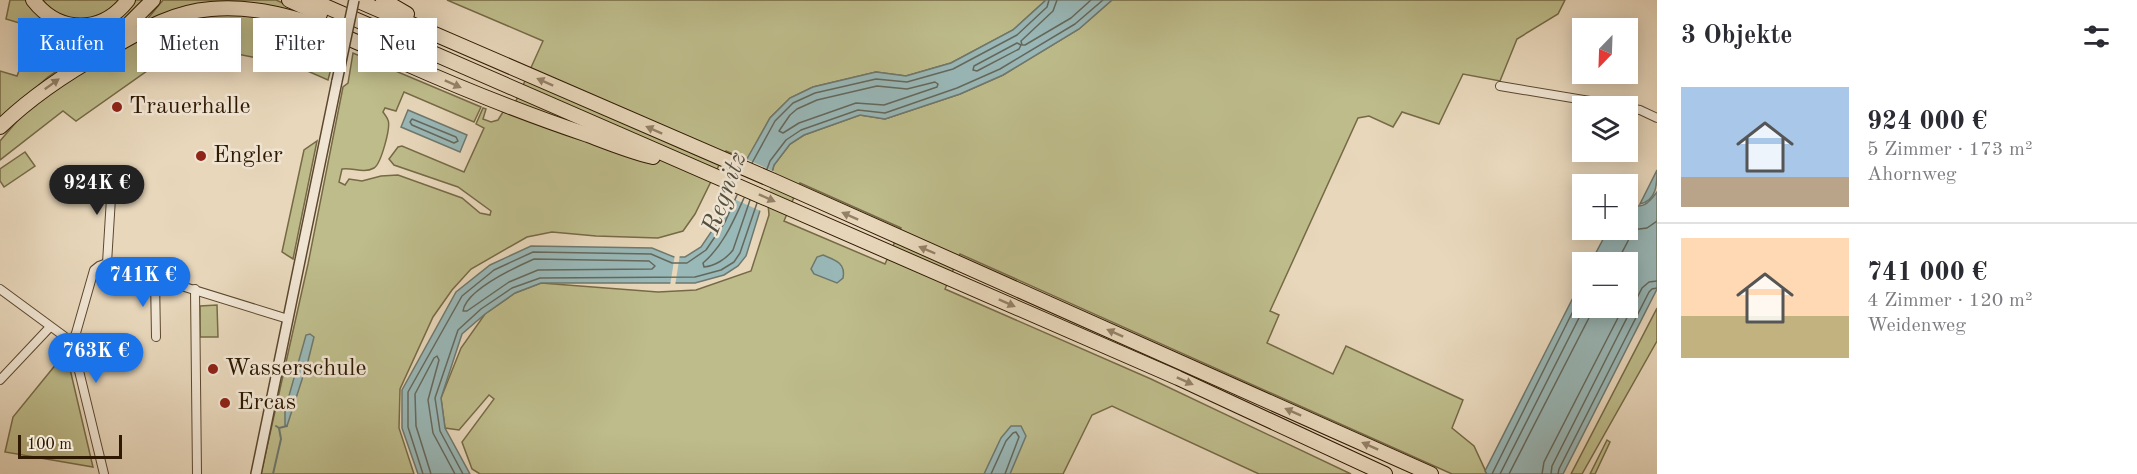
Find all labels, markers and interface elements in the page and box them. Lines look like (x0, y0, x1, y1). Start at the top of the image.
chip: Kaufen (18, 18, 125, 72)
chip: Mieten (137, 18, 241, 72)
chip: Filter (253, 18, 346, 72)
chip: Neu (358, 18, 437, 72)
north arrow (1572, 18, 1638, 84)
map controls (1572, 18, 1638, 318)
icon: filters (2080, 20, 2113, 53)
text: 3 Objekte (1681, 23, 1793, 49)
one-way arrow (535, 77, 553, 87)
one-way arrow (44, 78, 59, 90)
one-way arrow (445, 79, 463, 89)
place label: Trauerhalle (129, 95, 250, 119)
button: layers (1572, 96, 1638, 162)
marker: Trauerhalle (110, 100, 124, 114)
text: 924 000 € (1867, 109, 1987, 135)
icon: home (1729, 111, 1801, 183)
one-way arrow (645, 125, 663, 134)
text: 5 Zimmer · 173 m² (1867, 140, 2032, 160)
place label: Engler (213, 144, 283, 168)
marker: Engler (194, 149, 208, 163)
water label: Regnitz (698, 149, 752, 238)
pin: 924K € (48, 165, 146, 216)
text: Ahornweg (1867, 165, 1957, 185)
text: 924K € (63, 174, 131, 194)
button: + (1572, 174, 1638, 240)
one-way arrow (759, 193, 777, 203)
one-way arrow (841, 211, 859, 221)
one-way arrow (918, 245, 936, 255)
button: − (1572, 252, 1638, 318)
pin: 741K € (94, 257, 192, 308)
text: 741 000 € (1867, 260, 1987, 286)
icon: home (1729, 262, 1801, 334)
text: 741K € (109, 266, 177, 286)
text: 4 Zimmer · 120 m² (1867, 291, 2032, 311)
one-way arrow (998, 298, 1016, 308)
text: Weidenweg (1867, 316, 1966, 336)
one-way arrow (1106, 328, 1124, 338)
pin: 763K € (47, 333, 145, 384)
text: 763K € (62, 342, 130, 362)
place label: Wasserschule (225, 357, 367, 381)
marker: Wasserschule (206, 362, 220, 376)
one-way arrow (1177, 377, 1194, 386)
place label: Ercas (237, 391, 296, 415)
marker: Ercas (218, 396, 232, 410)
one-way arrow (1284, 407, 1302, 417)
scale bar (18, 432, 122, 460)
text: 100 m (27, 437, 72, 453)
one-way arrow (1361, 442, 1378, 451)

